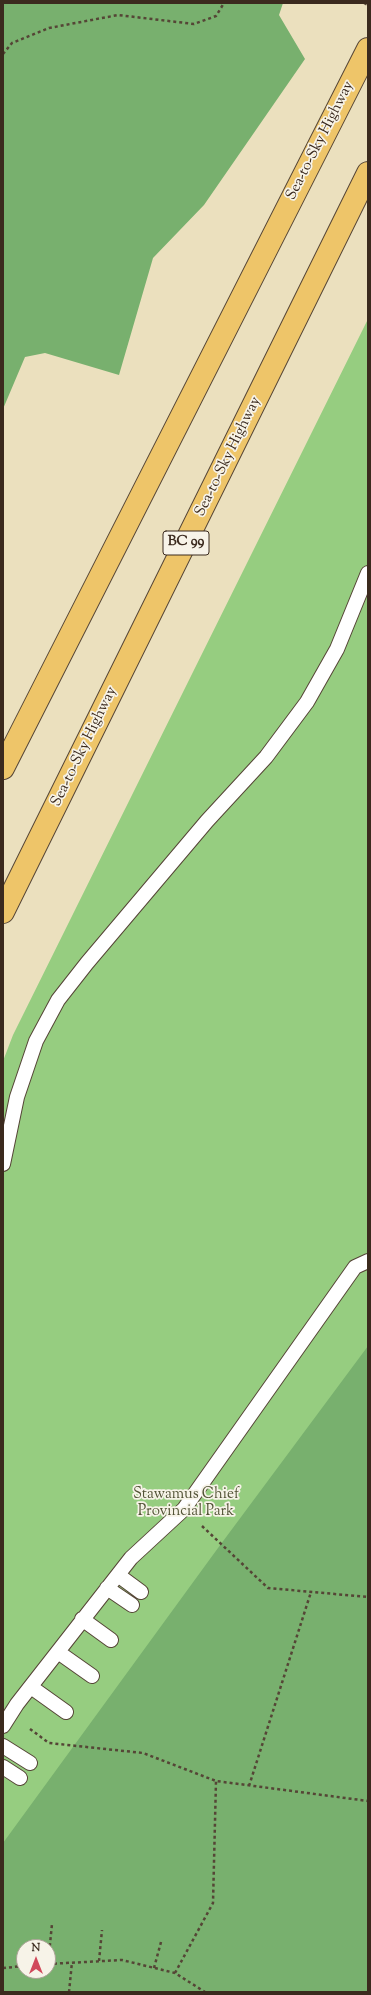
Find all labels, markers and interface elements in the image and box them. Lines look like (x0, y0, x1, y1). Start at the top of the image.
street label: Sea-to-Sky Highway (283, 79, 359, 203)
street label: Sea-to-Sky Highway (192, 394, 266, 520)
road number: BC 99 (163, 531, 209, 555)
street label: Sea-to-Sky Highway (48, 684, 122, 810)
park label: Stawamus Chief Provincial Park (133, 1486, 239, 1521)
north arrow (16, 1939, 56, 1979)
text: N (32, 1940, 40, 1956)

